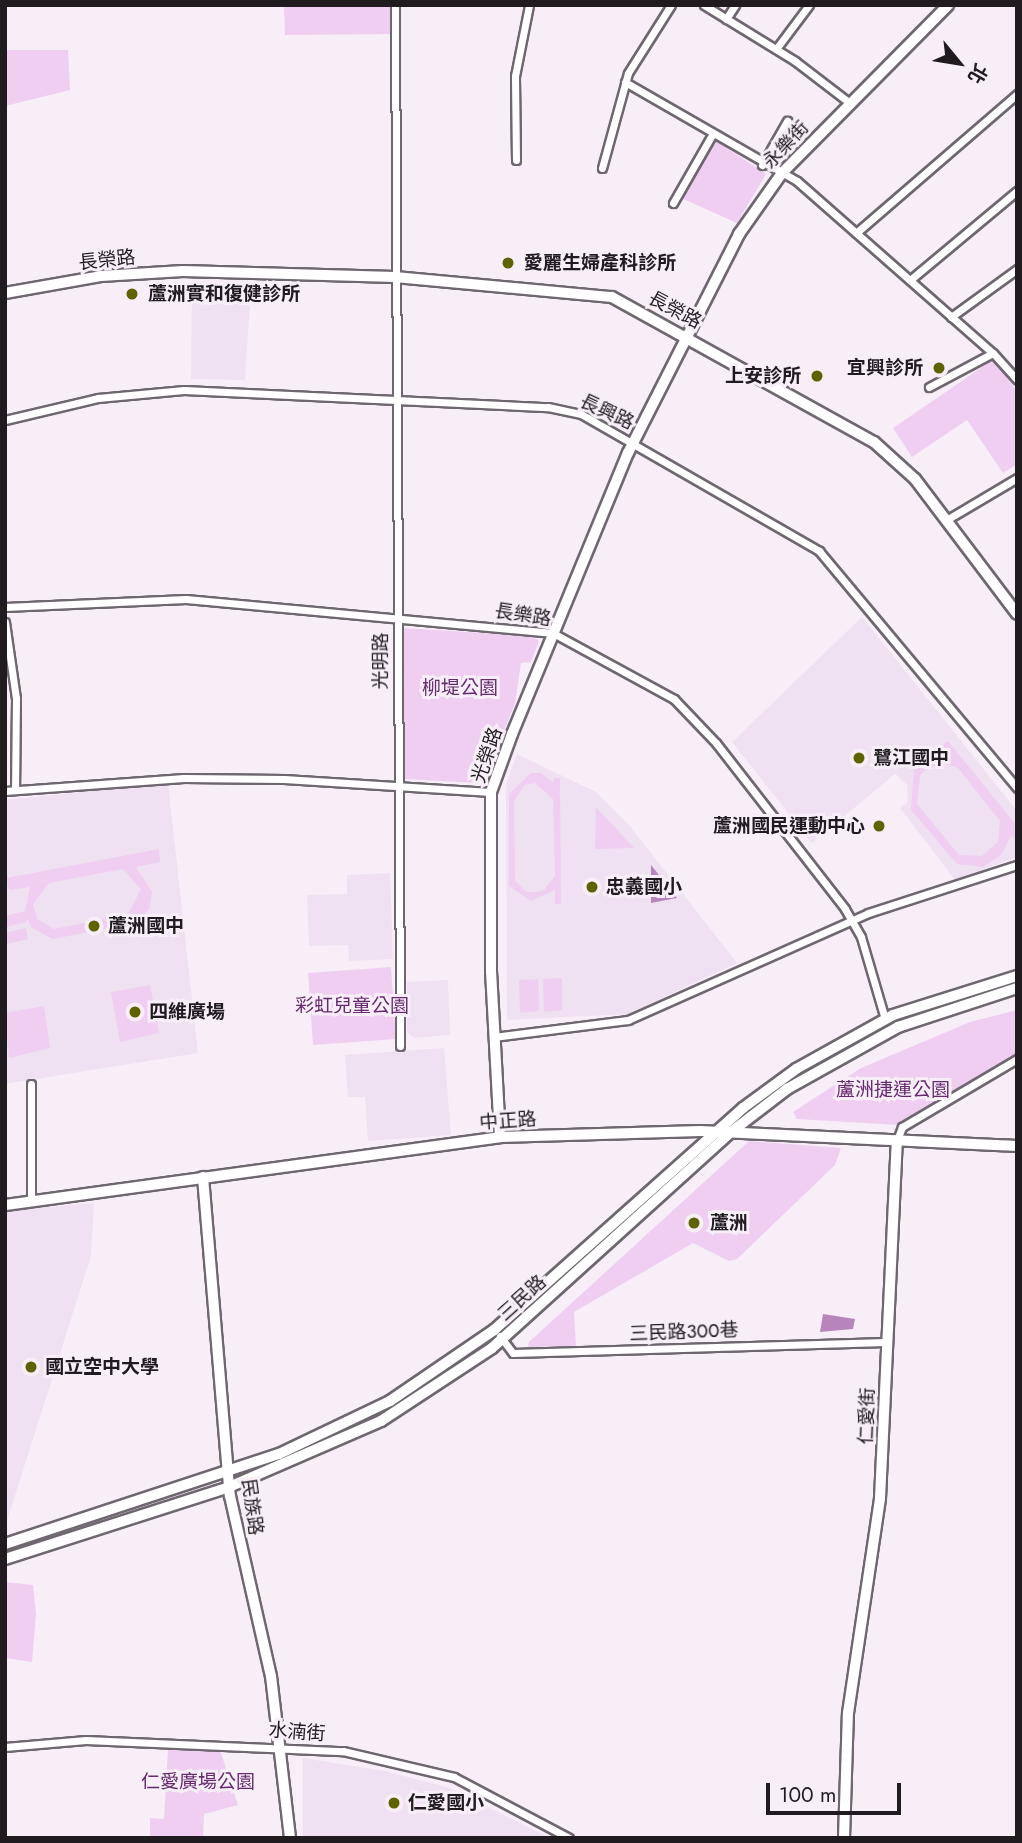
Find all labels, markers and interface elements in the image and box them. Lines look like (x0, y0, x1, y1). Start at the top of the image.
north arrow (924, 28, 994, 98)
text: 北 (961, 59, 994, 89)
street label: 永樂街 (758, 116, 814, 174)
street label: 長榮路 (77, 246, 137, 274)
place label: 愛麗生婦產科診所 (524, 252, 676, 274)
marker: 愛麗生婦產科診所 (498, 253, 518, 273)
place label: 蘆洲實和復健診所 (148, 283, 300, 305)
marker: 蘆洲實和復健診所 (122, 284, 142, 304)
street label: 長榮路 (644, 287, 706, 333)
place label: 宜興診所 (847, 357, 923, 379)
marker: 宜興診所 (929, 358, 949, 378)
place label: 上安診所 (725, 365, 801, 387)
marker: 上安診所 (807, 366, 827, 386)
street label: 長興路 (576, 390, 638, 434)
street label: 長樂路 (493, 599, 553, 631)
street label: 光明路 (370, 633, 392, 689)
park label: 柳堤公園 (422, 677, 498, 699)
street label: 光榮路 (467, 724, 507, 786)
place label: 鷺江國中 (873, 747, 949, 769)
marker: 鷺江國中 (851, 750, 867, 766)
place label: 蘆洲國民運動中心 (713, 815, 865, 837)
marker: 蘆洲國民運動中心 (871, 818, 887, 834)
place label: 忠義國小 (606, 876, 682, 898)
marker: 忠義國小 (584, 879, 600, 895)
place label: 蘆洲國中 (108, 915, 184, 937)
marker: 蘆洲國中 (86, 918, 102, 934)
park label: 彩虹兒童公園 (295, 995, 409, 1017)
place label: 四維廣場 (149, 1001, 225, 1023)
marker: 四維廣場 (127, 1004, 143, 1020)
park label: 蘆洲捷運公園 (836, 1079, 950, 1101)
street label: 中正路 (479, 1108, 537, 1134)
place label: 蘆洲 (710, 1212, 748, 1234)
marker: 蘆洲 (684, 1213, 704, 1233)
street label: 三民路 (493, 1270, 551, 1326)
street label: 三民路300巷 (629, 1319, 739, 1345)
place label: 國立空中大學 (45, 1356, 159, 1378)
marker: 國立空中大學 (23, 1359, 39, 1375)
street label: 仁愛街 (855, 1387, 879, 1445)
street label: 民族路 (237, 1477, 267, 1537)
street label: 水湳街 (268, 1719, 326, 1745)
scale bar (770, 1770, 905, 1814)
park label: 仁愛廣場公園 (141, 1771, 255, 1793)
text: 100 m (779, 1780, 836, 1810)
place label: 仁愛國小 (408, 1792, 484, 1814)
marker: 仁愛國小 (386, 1795, 402, 1811)

